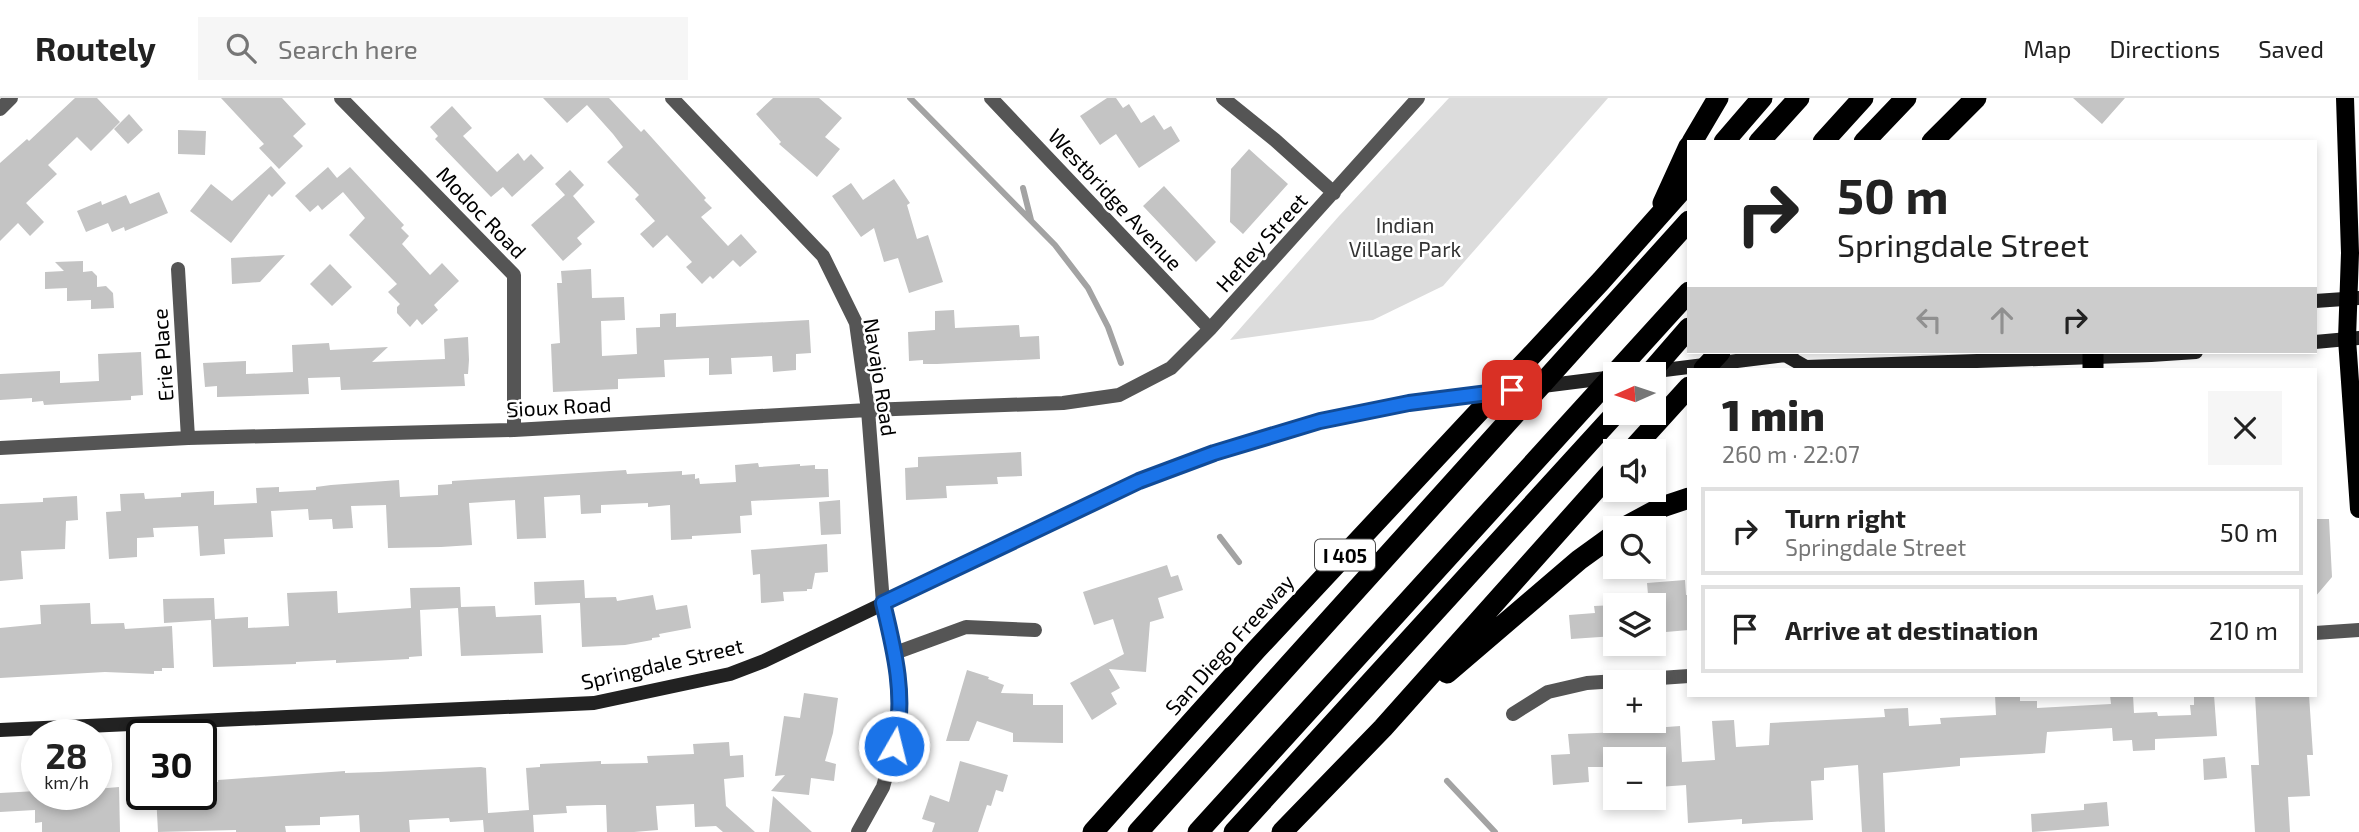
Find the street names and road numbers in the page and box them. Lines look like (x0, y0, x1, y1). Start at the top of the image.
street label: Westbridge Avenue (1044, 123, 1188, 275)
street label: Modoc Road (432, 161, 532, 263)
street label: Hefley Street (1210, 187, 1312, 297)
street label: Erie Place (146, 308, 178, 402)
street label: Navajo Road (858, 316, 903, 438)
street label: Sioux Road (506, 391, 612, 421)
road number: I 405 (1315, 540, 1375, 570)
street label: San Diego Freeway (1159, 569, 1299, 719)
street label: Springdale Street (579, 632, 745, 694)

